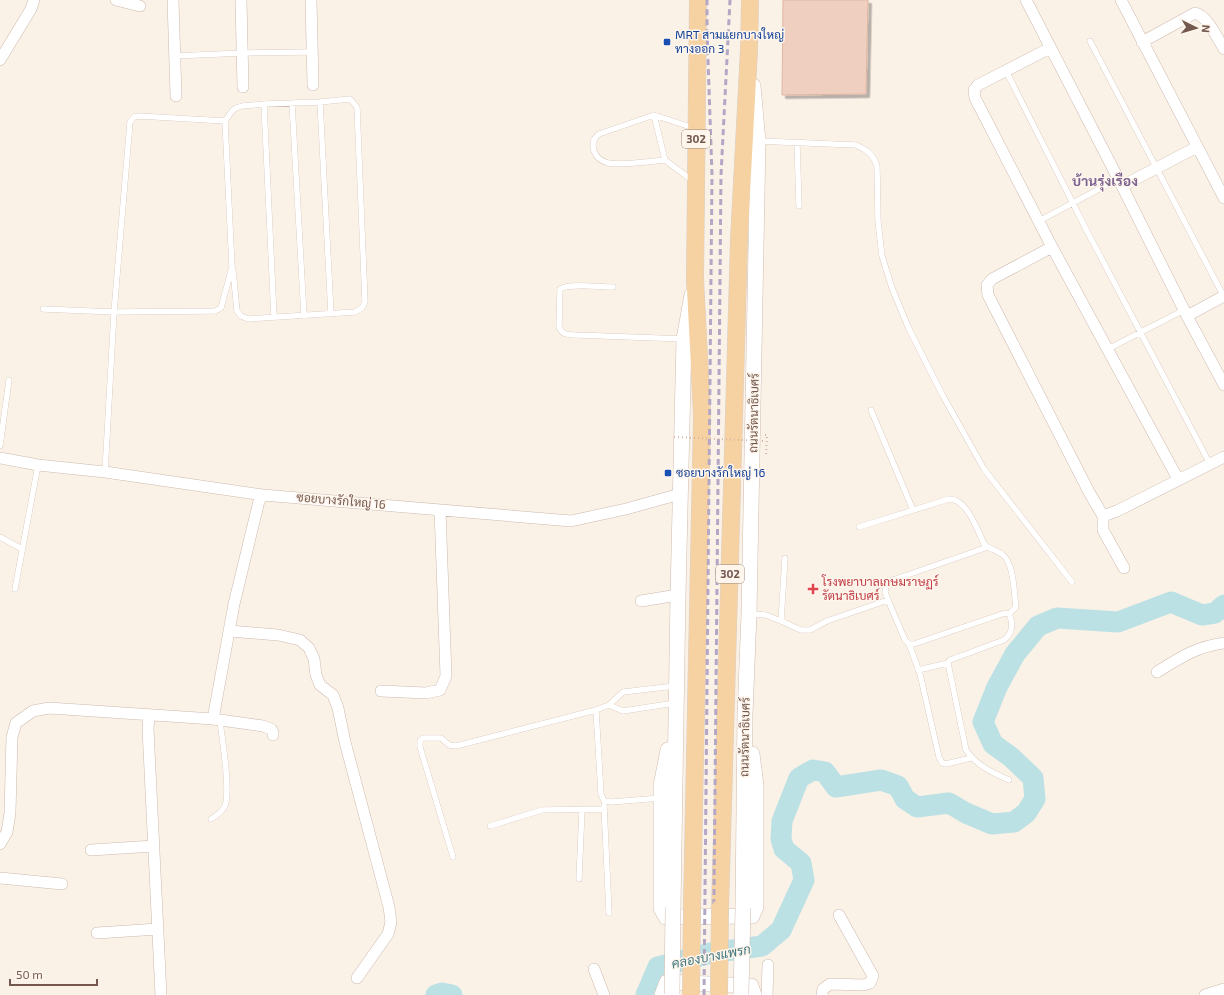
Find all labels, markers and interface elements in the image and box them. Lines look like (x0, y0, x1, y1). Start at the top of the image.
north arrow (1176, 8, 1216, 48)
text: N (1200, 24, 1213, 33)
place label: MRT สามแยกบางใหญ่ ทางออก 3 (675, 27, 784, 55)
marker: MRT สามแยกบางใหญ่ ทางออก 3 (662, 37, 672, 47)
road number: 302 (682, 130, 710, 148)
district label: บ้านรุ่งเรือง (1072, 172, 1138, 192)
street label: ถนนรัตนาธิเบศร์ (745, 373, 761, 453)
place label: ซอยบางรักใหญ่ 16 (676, 465, 766, 480)
marker: ซอยบางรักใหญ่ 16 (663, 468, 673, 478)
street label: ซอยบางรักใหญ่ 16 (296, 489, 386, 512)
road number: 302 (716, 565, 744, 583)
place label: โรงพยาบาลเกษมราษฏร์ รัตนาธิเบศร์ (821, 574, 939, 602)
marker: โรงพยาบาลเกษมราษฏร์ รัตนาธิเบศร์ (807, 583, 819, 595)
street label: ถนนรัตนาธิเบศร์ (736, 697, 752, 777)
water label: คลองบางแพรก (670, 940, 752, 972)
scale bar (10, 961, 97, 987)
text: 50 m (16, 967, 43, 981)

